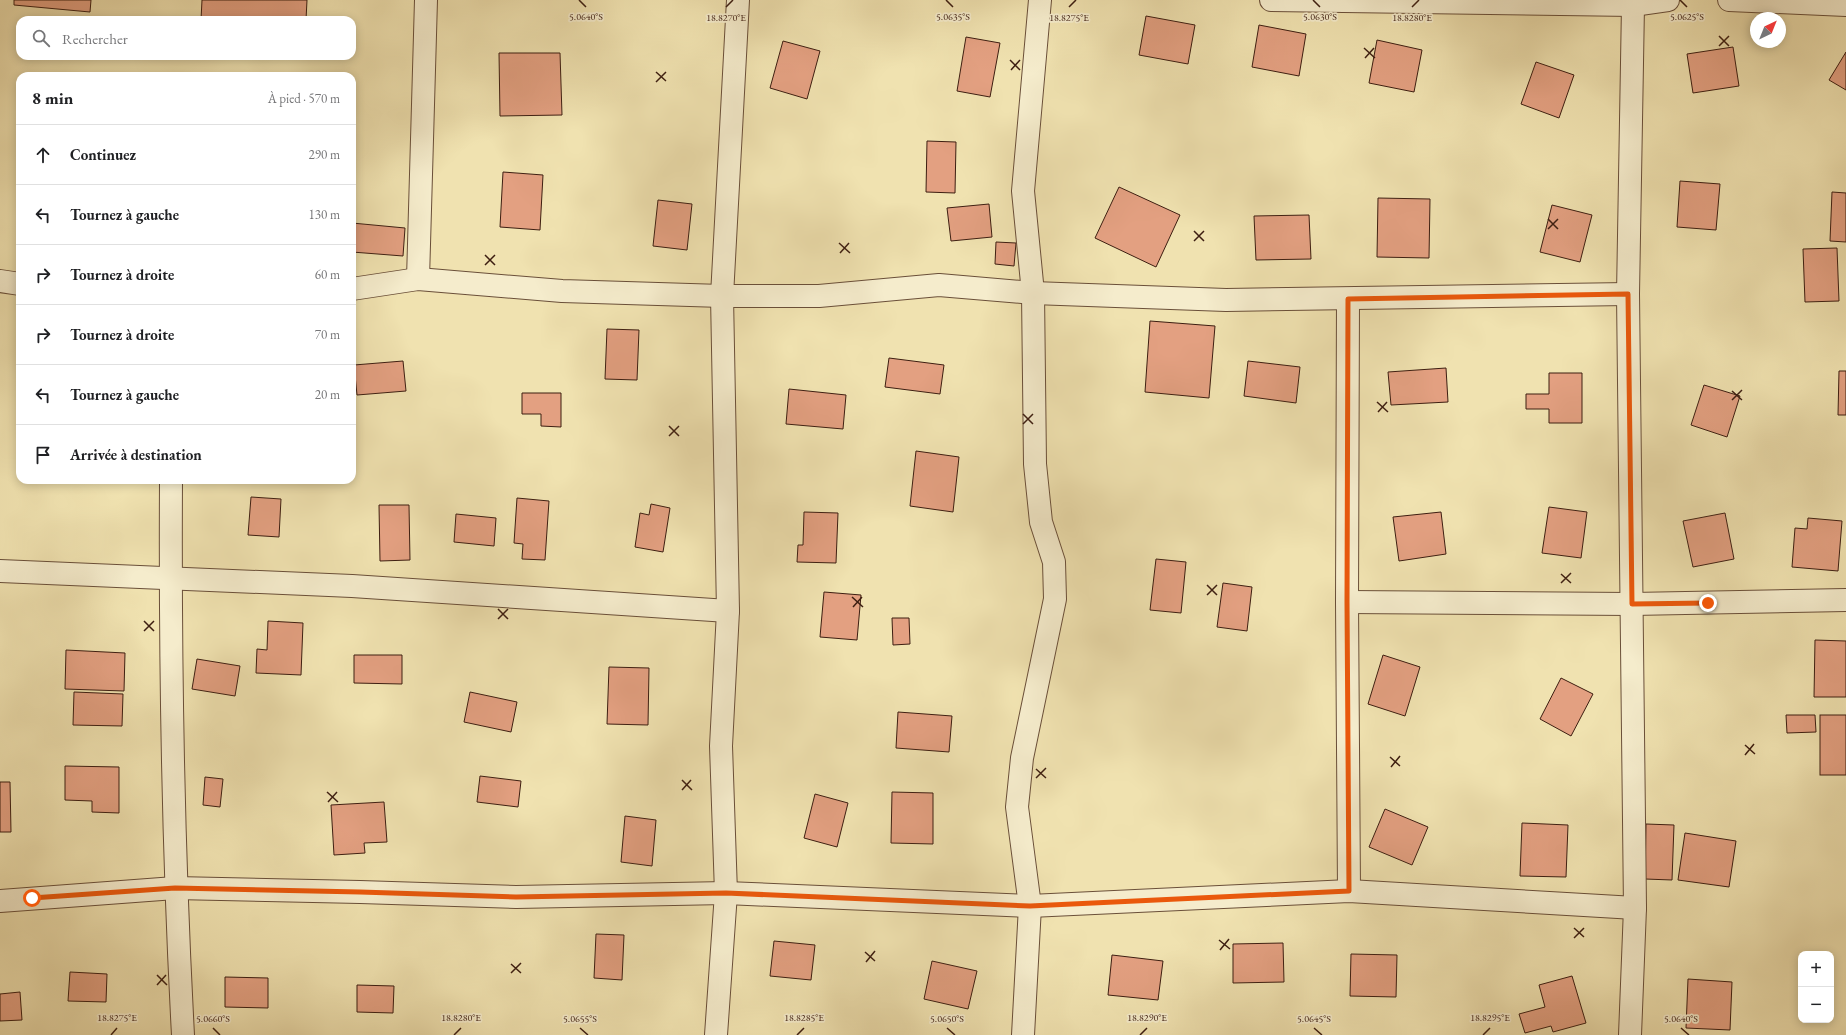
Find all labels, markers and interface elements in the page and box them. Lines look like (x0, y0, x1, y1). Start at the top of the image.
text: 5.0640°S (569, 10, 603, 23)
text: 5.0635°S (936, 10, 970, 23)
text: 5.0630°S (1303, 10, 1337, 23)
text: 5.0625°S (1670, 10, 1704, 23)
text: 18.8270°E (706, 11, 746, 24)
text: 18.8275°E (1049, 11, 1089, 24)
text: 18.8280°E (1392, 11, 1432, 24)
north arrow (1750, 12, 1786, 48)
search box (16, 16, 356, 60)
icon: search (30, 27, 52, 49)
text: Rechercher (62, 29, 128, 48)
text: 8 min (32, 87, 73, 109)
text: À pied · 570 m (268, 90, 340, 107)
icon: ahead (32, 144, 54, 166)
text: Continuez (70, 145, 136, 164)
text: 290 m (309, 146, 340, 163)
icon: left (32, 204, 54, 226)
text: Tournez à gauche (70, 205, 179, 224)
text: 130 m (309, 206, 340, 223)
icon: right (32, 264, 54, 286)
text: Tournez à droite (70, 265, 174, 284)
text: 60 m (315, 266, 340, 283)
icon: right (32, 324, 54, 346)
text: Tournez à droite (70, 325, 174, 344)
text: 70 m (315, 326, 340, 343)
icon: left (32, 384, 54, 406)
text: Tournez à gauche (70, 385, 179, 404)
text: 20 m (315, 386, 340, 403)
icon: arrive (32, 444, 54, 466)
text: Arrivée à destination (70, 445, 202, 464)
route end (1699, 594, 1717, 612)
route start (23, 889, 41, 907)
map controls (1798, 951, 1834, 1023)
button: + (1798, 951, 1834, 987)
button: − (1798, 987, 1834, 1023)
text: 18.8275°E (97, 1011, 137, 1024)
text: 18.8280°E (441, 1011, 481, 1024)
text: 18.8285°E (784, 1011, 824, 1024)
text: 18.8290°E (1127, 1011, 1167, 1024)
text: 18.8295°E (1470, 1011, 1510, 1024)
text: 5.0660°S (196, 1012, 230, 1025)
text: 5.0655°S (563, 1012, 597, 1025)
text: 5.0650°S (930, 1012, 964, 1025)
text: 5.0645°S (1297, 1012, 1331, 1025)
text: 5.0640°S (1664, 1012, 1698, 1025)

